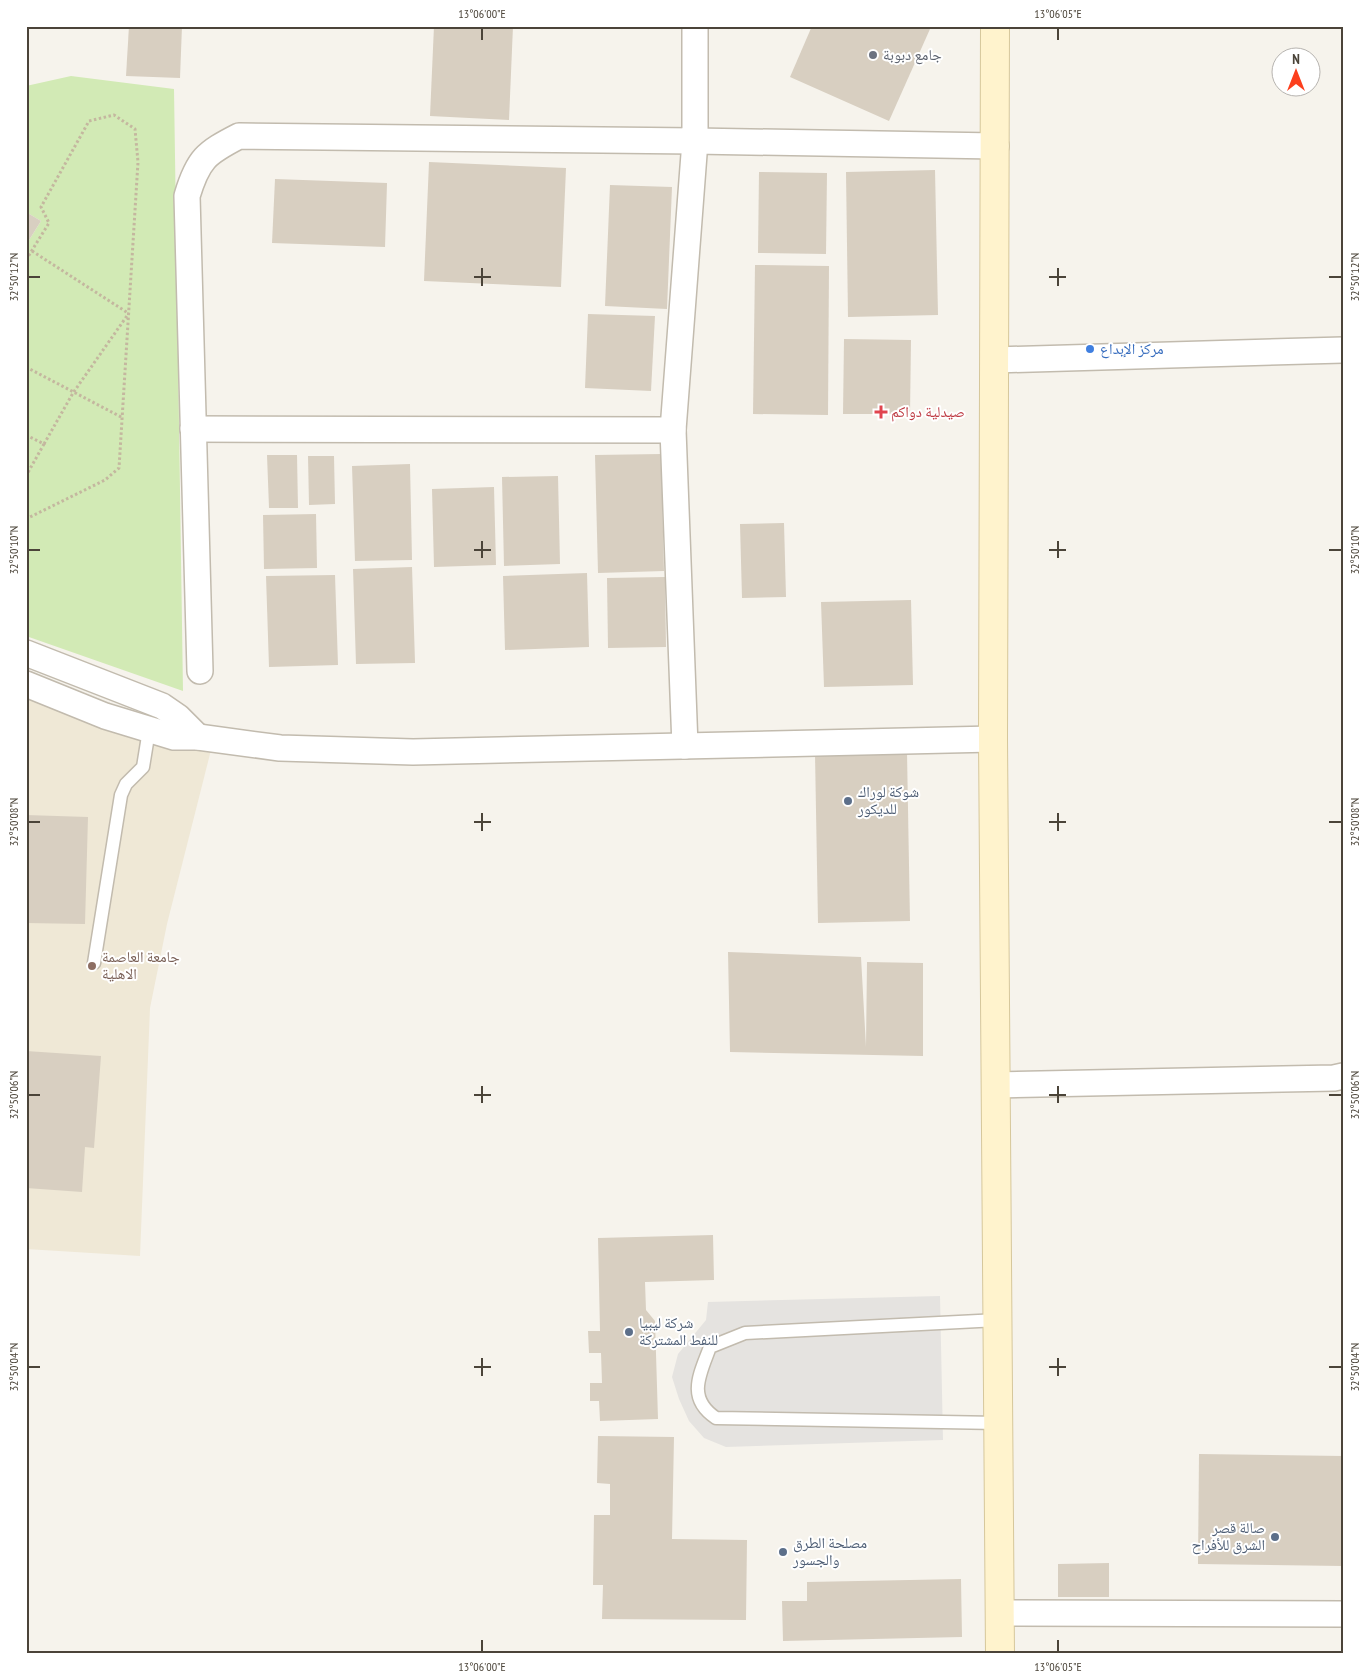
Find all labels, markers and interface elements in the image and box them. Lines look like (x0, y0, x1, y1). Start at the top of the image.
text: 13°06'00"E (458, 6, 506, 21)
text: 13°06'05"E (1034, 6, 1082, 21)
place label: جامع دبوبة (883, 45, 942, 65)
north arrow (1272, 48, 1322, 98)
marker: جامع دبوبة (867, 49, 879, 61)
text: N (1292, 50, 1300, 68)
text: 32°50'12"N (6, 253, 21, 301)
text: 32°50'12"N (1347, 253, 1362, 301)
place label: مركز الإبداع (1100, 339, 1164, 359)
marker: مركز الإبداع (1084, 343, 1096, 355)
place label: صيدلية دواكم (891, 402, 965, 422)
marker: صيدلية دواكم (875, 406, 887, 418)
text: 32°50'10"N (6, 526, 21, 574)
text: 32°50'10"N (1347, 526, 1362, 574)
place label: شوكة لوراك للديكور (857, 782, 919, 818)
marker: شوكة لوراك للديكور (842, 795, 854, 807)
text: 32°50'08"N (6, 798, 21, 846)
text: 32°50'08"N (1347, 798, 1362, 846)
place label: جامعة العاصمة الاهلية (102, 947, 180, 983)
marker: جامعة العاصمة الاهلية (86, 960, 98, 972)
text: 32°50'06"N (6, 1071, 21, 1119)
text: 32°50'06"N (1347, 1071, 1362, 1119)
place label: شركة ليبيا للنفط المشتركة (639, 1313, 718, 1349)
marker: شركة ليبيا للنفط المشتركة (623, 1326, 635, 1338)
text: 32°50'04"N (6, 1343, 21, 1391)
text: 32°50'04"N (1347, 1343, 1362, 1391)
place label: صالة قصر الشرق للأفراح (1192, 1518, 1265, 1555)
marker: صالة قصر الشرق للأفراح (1269, 1531, 1281, 1543)
place label: مصلحة الطرق والجسور (792, 1533, 867, 1569)
marker: مصلحة الطرق والجسور (777, 1546, 789, 1558)
text: 13°06'00"E (458, 1659, 506, 1674)
text: 13°06'05"E (1034, 1659, 1082, 1674)

